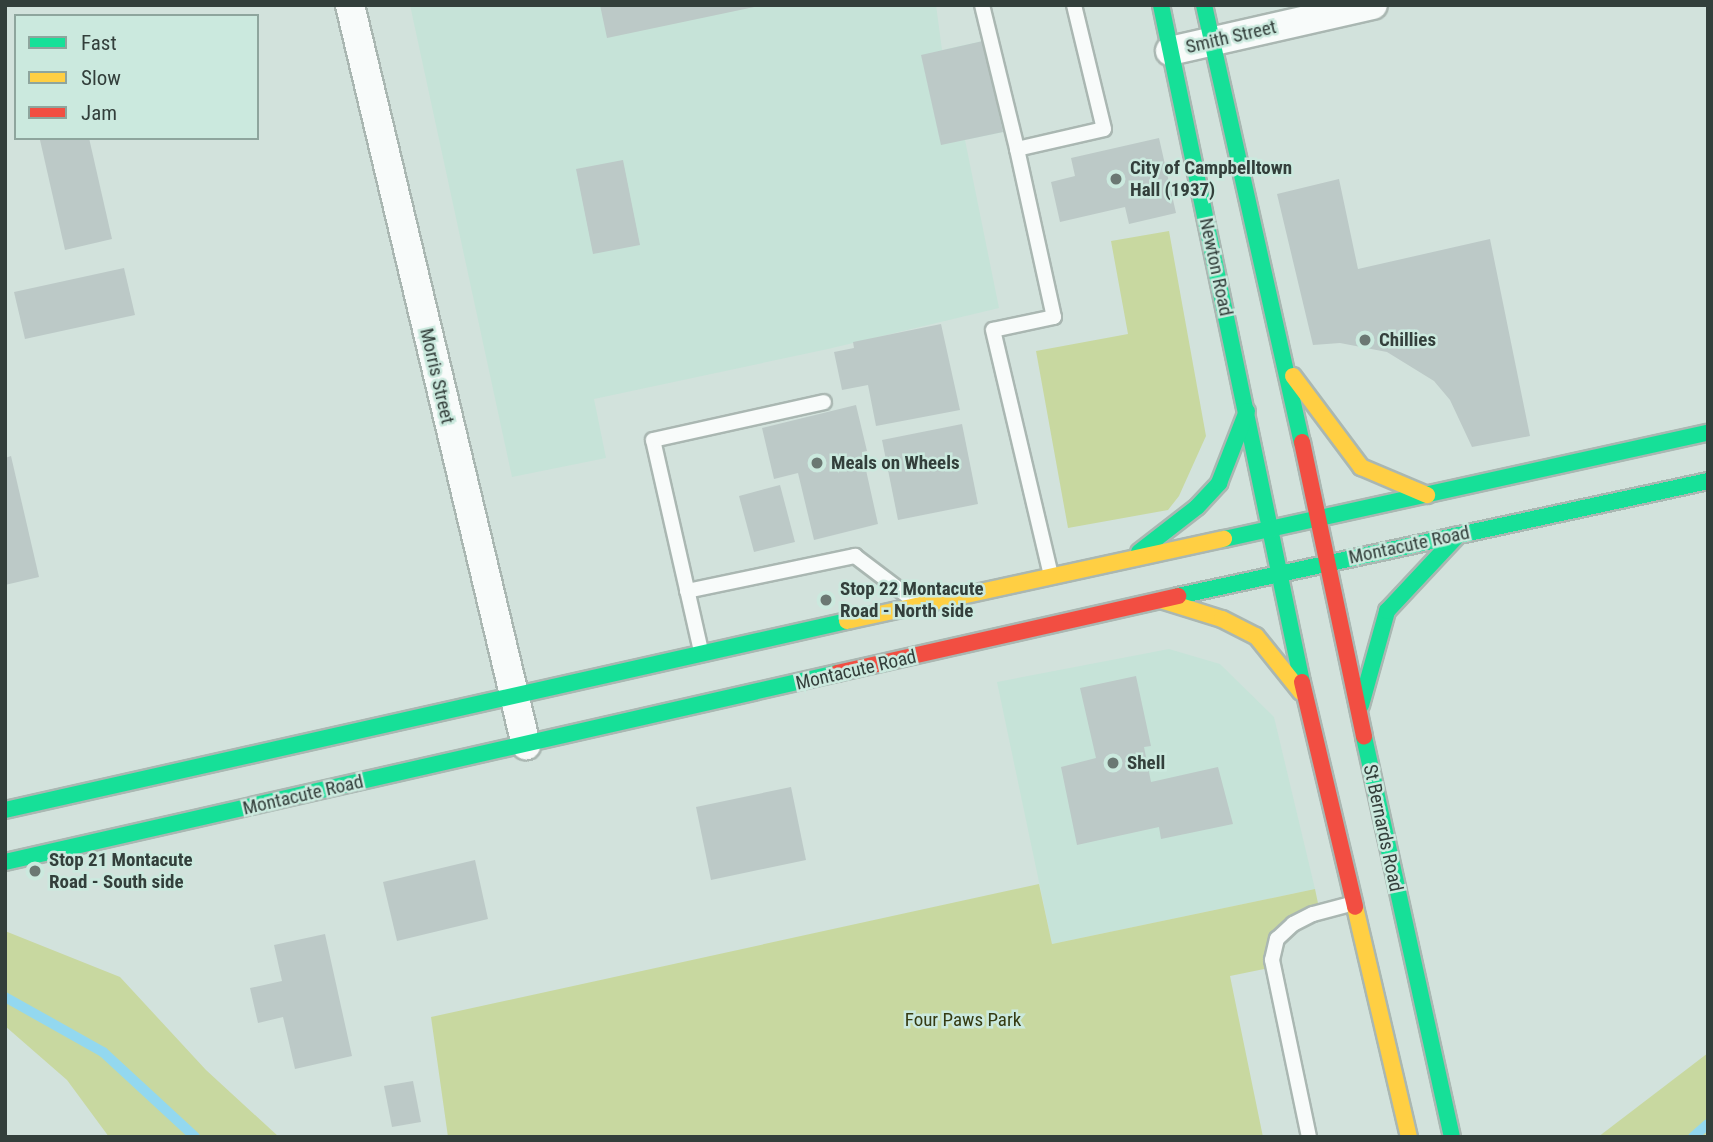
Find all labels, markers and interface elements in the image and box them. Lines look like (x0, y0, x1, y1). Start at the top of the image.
legend (14, 14, 259, 140)
street label: Smith Street (1184, 16, 1278, 58)
text: Fast (81, 31, 117, 55)
text: Slow (81, 66, 121, 90)
text: Jam (81, 101, 117, 125)
place label: City of Campbelltown Hall (1937) (1130, 157, 1292, 201)
marker: City of Campbelltown Hall (1937) (1108, 171, 1124, 187)
street label: Newton Road (1194, 216, 1238, 318)
street label: Morris Street (415, 326, 459, 426)
place label: Chillies (1379, 329, 1436, 351)
marker: Chillies (1357, 332, 1373, 348)
place label: Meals on Wheels (831, 452, 960, 474)
marker: Meals on Wheels (809, 455, 825, 471)
street label: Montacute Road (1347, 521, 1471, 569)
place label: Stop 22 Montacute Road - North side (840, 578, 984, 622)
marker: Stop 22 Montacute Road - North side (818, 592, 834, 608)
street label: Montacute Road (794, 645, 918, 695)
place label: Shell (1127, 752, 1165, 774)
marker: Shell (1105, 755, 1121, 771)
street label: St Bernards Road (1358, 762, 1408, 894)
street label: Montacute Road (241, 770, 365, 820)
place label: Stop 21 Montacute Road - South side (49, 849, 193, 893)
marker: Stop 21 Montacute Road - South side (27, 863, 43, 879)
park label: Four Paws Park (905, 1009, 1021, 1031)

